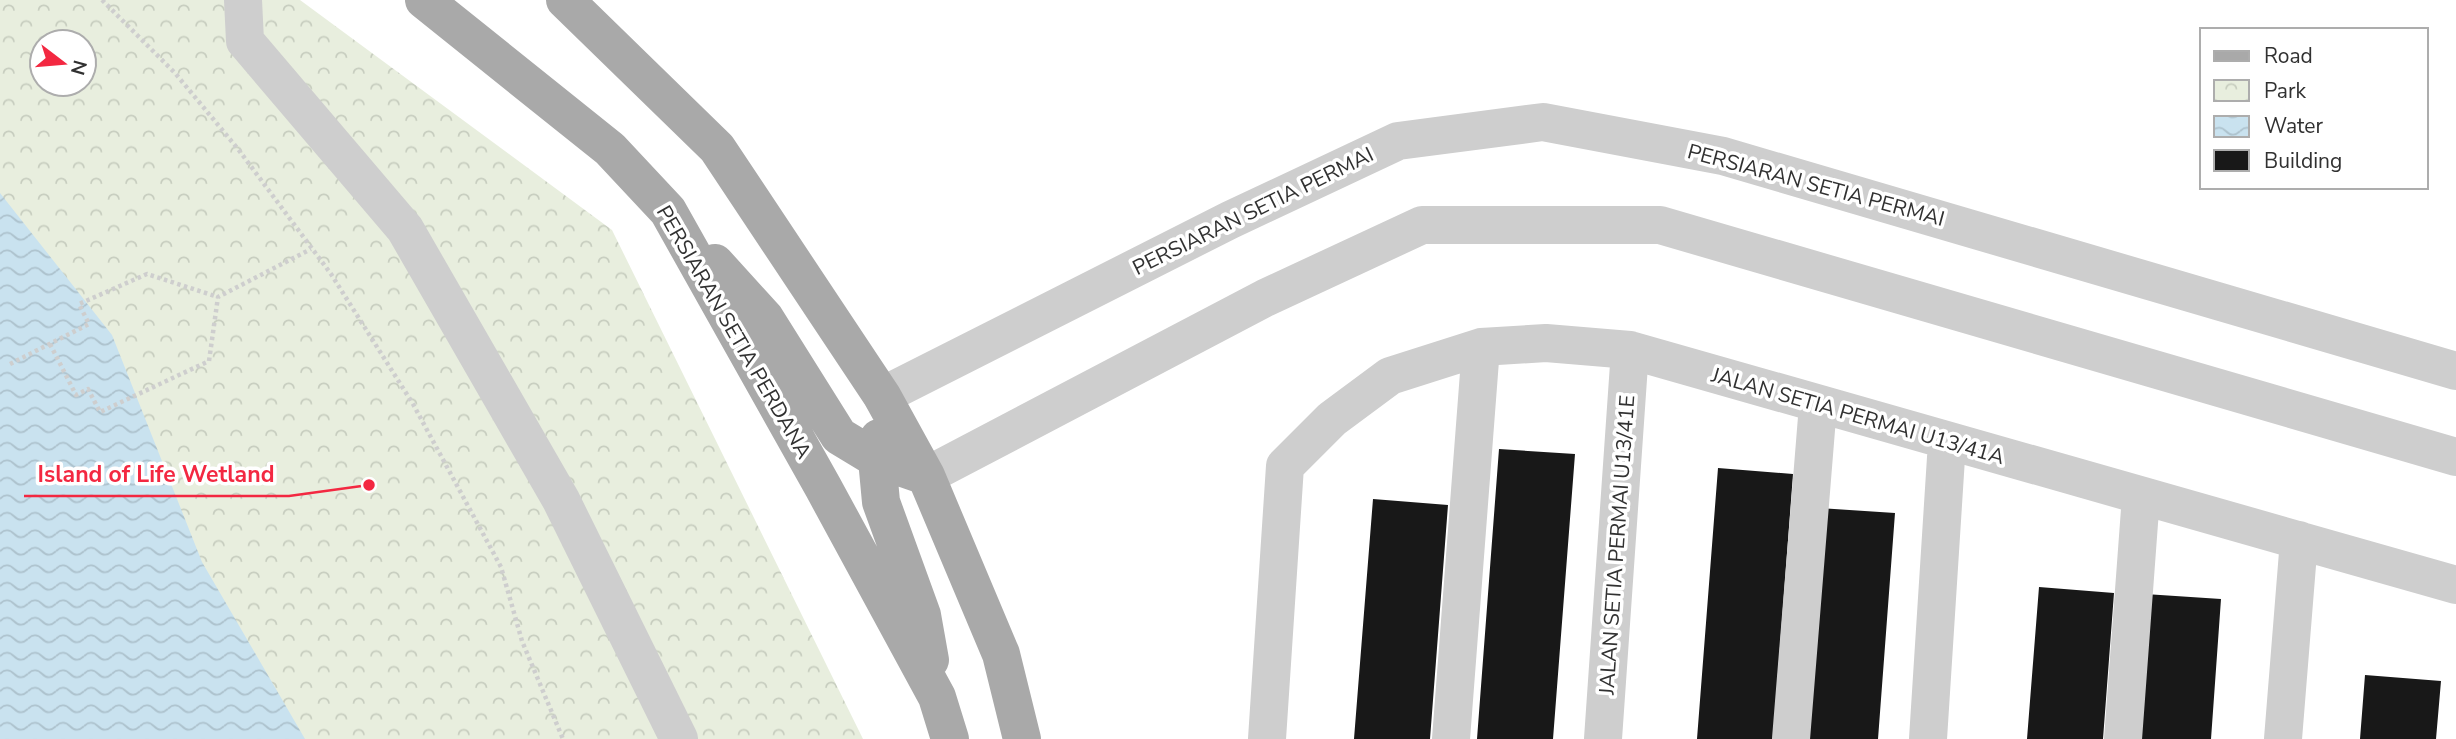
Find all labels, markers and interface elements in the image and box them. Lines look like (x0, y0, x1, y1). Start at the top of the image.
north arrow (28, 28, 98, 98)
legend (2200, 28, 2428, 189)
text: Road (2264, 42, 2313, 70)
text: N (64, 57, 93, 78)
text: Park (2264, 77, 2306, 105)
text: Water (2264, 112, 2323, 140)
street label: PERSIARAN SETIA PERMAI (1684, 137, 1948, 233)
street label: PERSIARAN SETIA PERMAI (1128, 140, 1378, 282)
text: Building (2264, 147, 2342, 175)
street label: PERSIARAN SETIA PERDANA (650, 200, 818, 464)
street label: JALAN SETIA PERMAI U13/41A (1707, 360, 2008, 471)
street label: JALAN SETIA PERMAI U13/41E (1592, 394, 1641, 697)
callout: Island of Life Wetland (24, 452, 289, 496)
text: Island of Life Wetland (38, 459, 274, 490)

